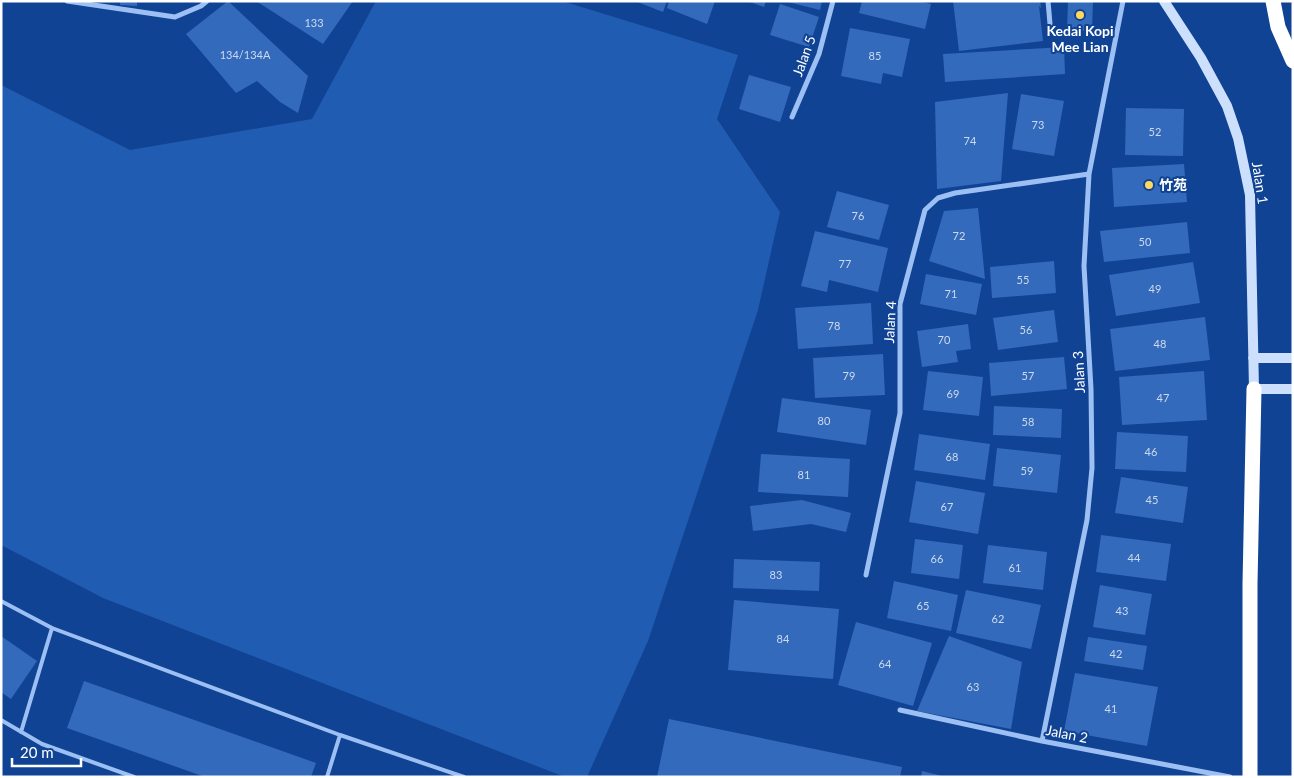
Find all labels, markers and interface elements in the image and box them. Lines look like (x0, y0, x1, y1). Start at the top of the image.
marker: Kedai Kopi Mee Lian (1074, 9, 1086, 21)
house number: 133 (304, 16, 324, 29)
place label: Kedai Kopi Mee Lian (1046, 22, 1114, 55)
street label: Jalan 5 (788, 33, 819, 79)
house number: 134/134A (220, 48, 271, 61)
house number: 85 (869, 49, 881, 62)
house number: 73 (1032, 118, 1044, 131)
house number: 52 (1149, 125, 1161, 138)
house number: 74 (964, 134, 977, 147)
street label: Jalan 1 (1249, 161, 1272, 205)
place label: 竹苑 (1159, 176, 1187, 193)
marker: 竹苑 (1143, 179, 1155, 191)
house number: 76 (852, 209, 864, 222)
house number: 72 (953, 229, 965, 242)
house number: 50 (1139, 235, 1152, 248)
house number: 77 (839, 257, 851, 270)
house number: 55 (1017, 273, 1029, 286)
house number: 49 (1149, 282, 1161, 295)
house number: 71 (945, 287, 957, 300)
street label: Jalan 4 (880, 300, 899, 344)
house number: 78 (828, 319, 840, 332)
house number: 56 (1020, 323, 1032, 336)
house number: 70 (938, 333, 951, 346)
house number: 48 (1154, 337, 1166, 350)
street label: Jalan 3 (1069, 350, 1088, 394)
house number: 79 (843, 369, 855, 382)
house number: 57 (1022, 369, 1034, 382)
house number: 69 (947, 387, 959, 400)
house number: 47 (1157, 391, 1169, 404)
house number: 80 (818, 414, 831, 427)
house number: 58 (1022, 415, 1034, 428)
house number: 46 (1145, 445, 1157, 458)
house number: 68 (946, 450, 958, 463)
house number: 59 (1021, 464, 1033, 477)
house number: 81 (798, 468, 810, 481)
house number: 45 (1146, 493, 1158, 506)
house number: 67 (941, 500, 953, 513)
house number: 44 (1128, 551, 1141, 564)
house number: 66 (931, 552, 943, 565)
house number: 61 (1009, 561, 1021, 574)
house number: 83 (770, 568, 782, 581)
house number: 65 (917, 599, 929, 612)
house number: 43 (1116, 604, 1128, 617)
house number: 62 (992, 612, 1004, 625)
house number: 84 (777, 632, 790, 645)
house number: 42 (1110, 647, 1122, 660)
house number: 64 (879, 657, 892, 670)
house number: 63 (967, 680, 979, 693)
house number: 41 (1105, 702, 1117, 715)
street label: Jalan 2 (1045, 721, 1090, 746)
scale bar (12, 736, 81, 768)
text: 20 m (20, 743, 54, 761)

